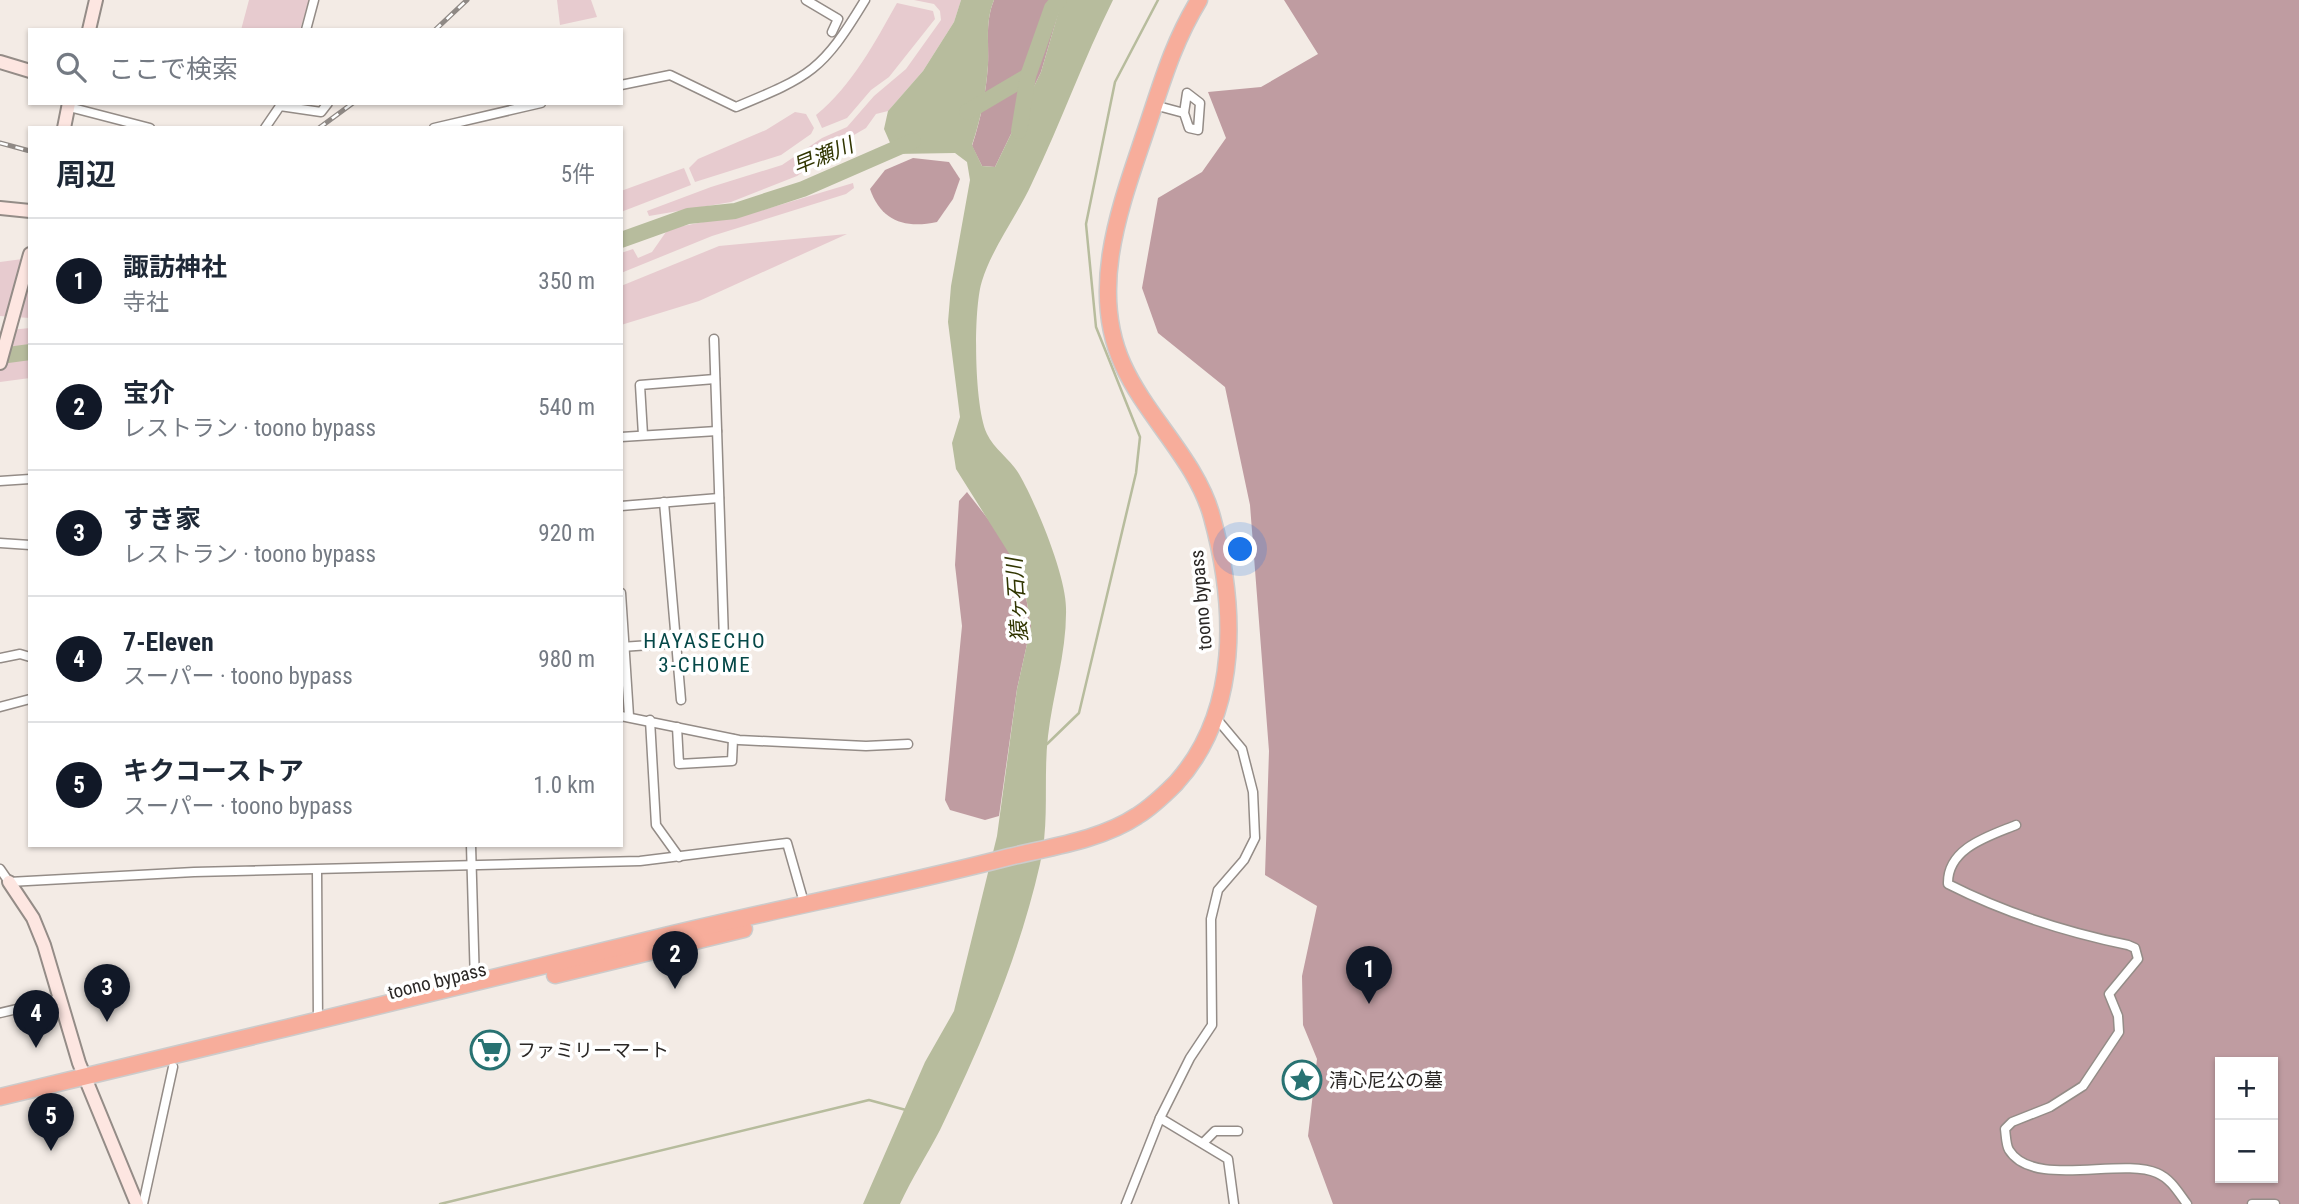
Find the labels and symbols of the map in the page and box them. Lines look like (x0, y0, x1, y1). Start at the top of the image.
water label: 早瀬川 (789, 132, 859, 179)
your location (1223, 532, 1257, 566)
street label: toono bypass (1185, 549, 1217, 651)
water label: 猿ヶ石川 (1002, 555, 1032, 643)
district label: HAYASECHO 3-CHOME (643, 629, 767, 677)
pin: 2 (652, 931, 698, 989)
pin: 1 (1346, 946, 1392, 1004)
street label: toono bypass (385, 958, 489, 1004)
pin: 3 (84, 964, 130, 1022)
pin: 4 (13, 990, 59, 1048)
supermarket icon: ファミリーマート (469, 1029, 511, 1071)
place label: ファミリーマート (517, 1039, 669, 1062)
place icon: 清心尼公の墓 (1281, 1059, 1323, 1101)
place label: 清心尼公の墓 (1329, 1069, 1443, 1092)
pin: 5 (28, 1093, 74, 1151)

